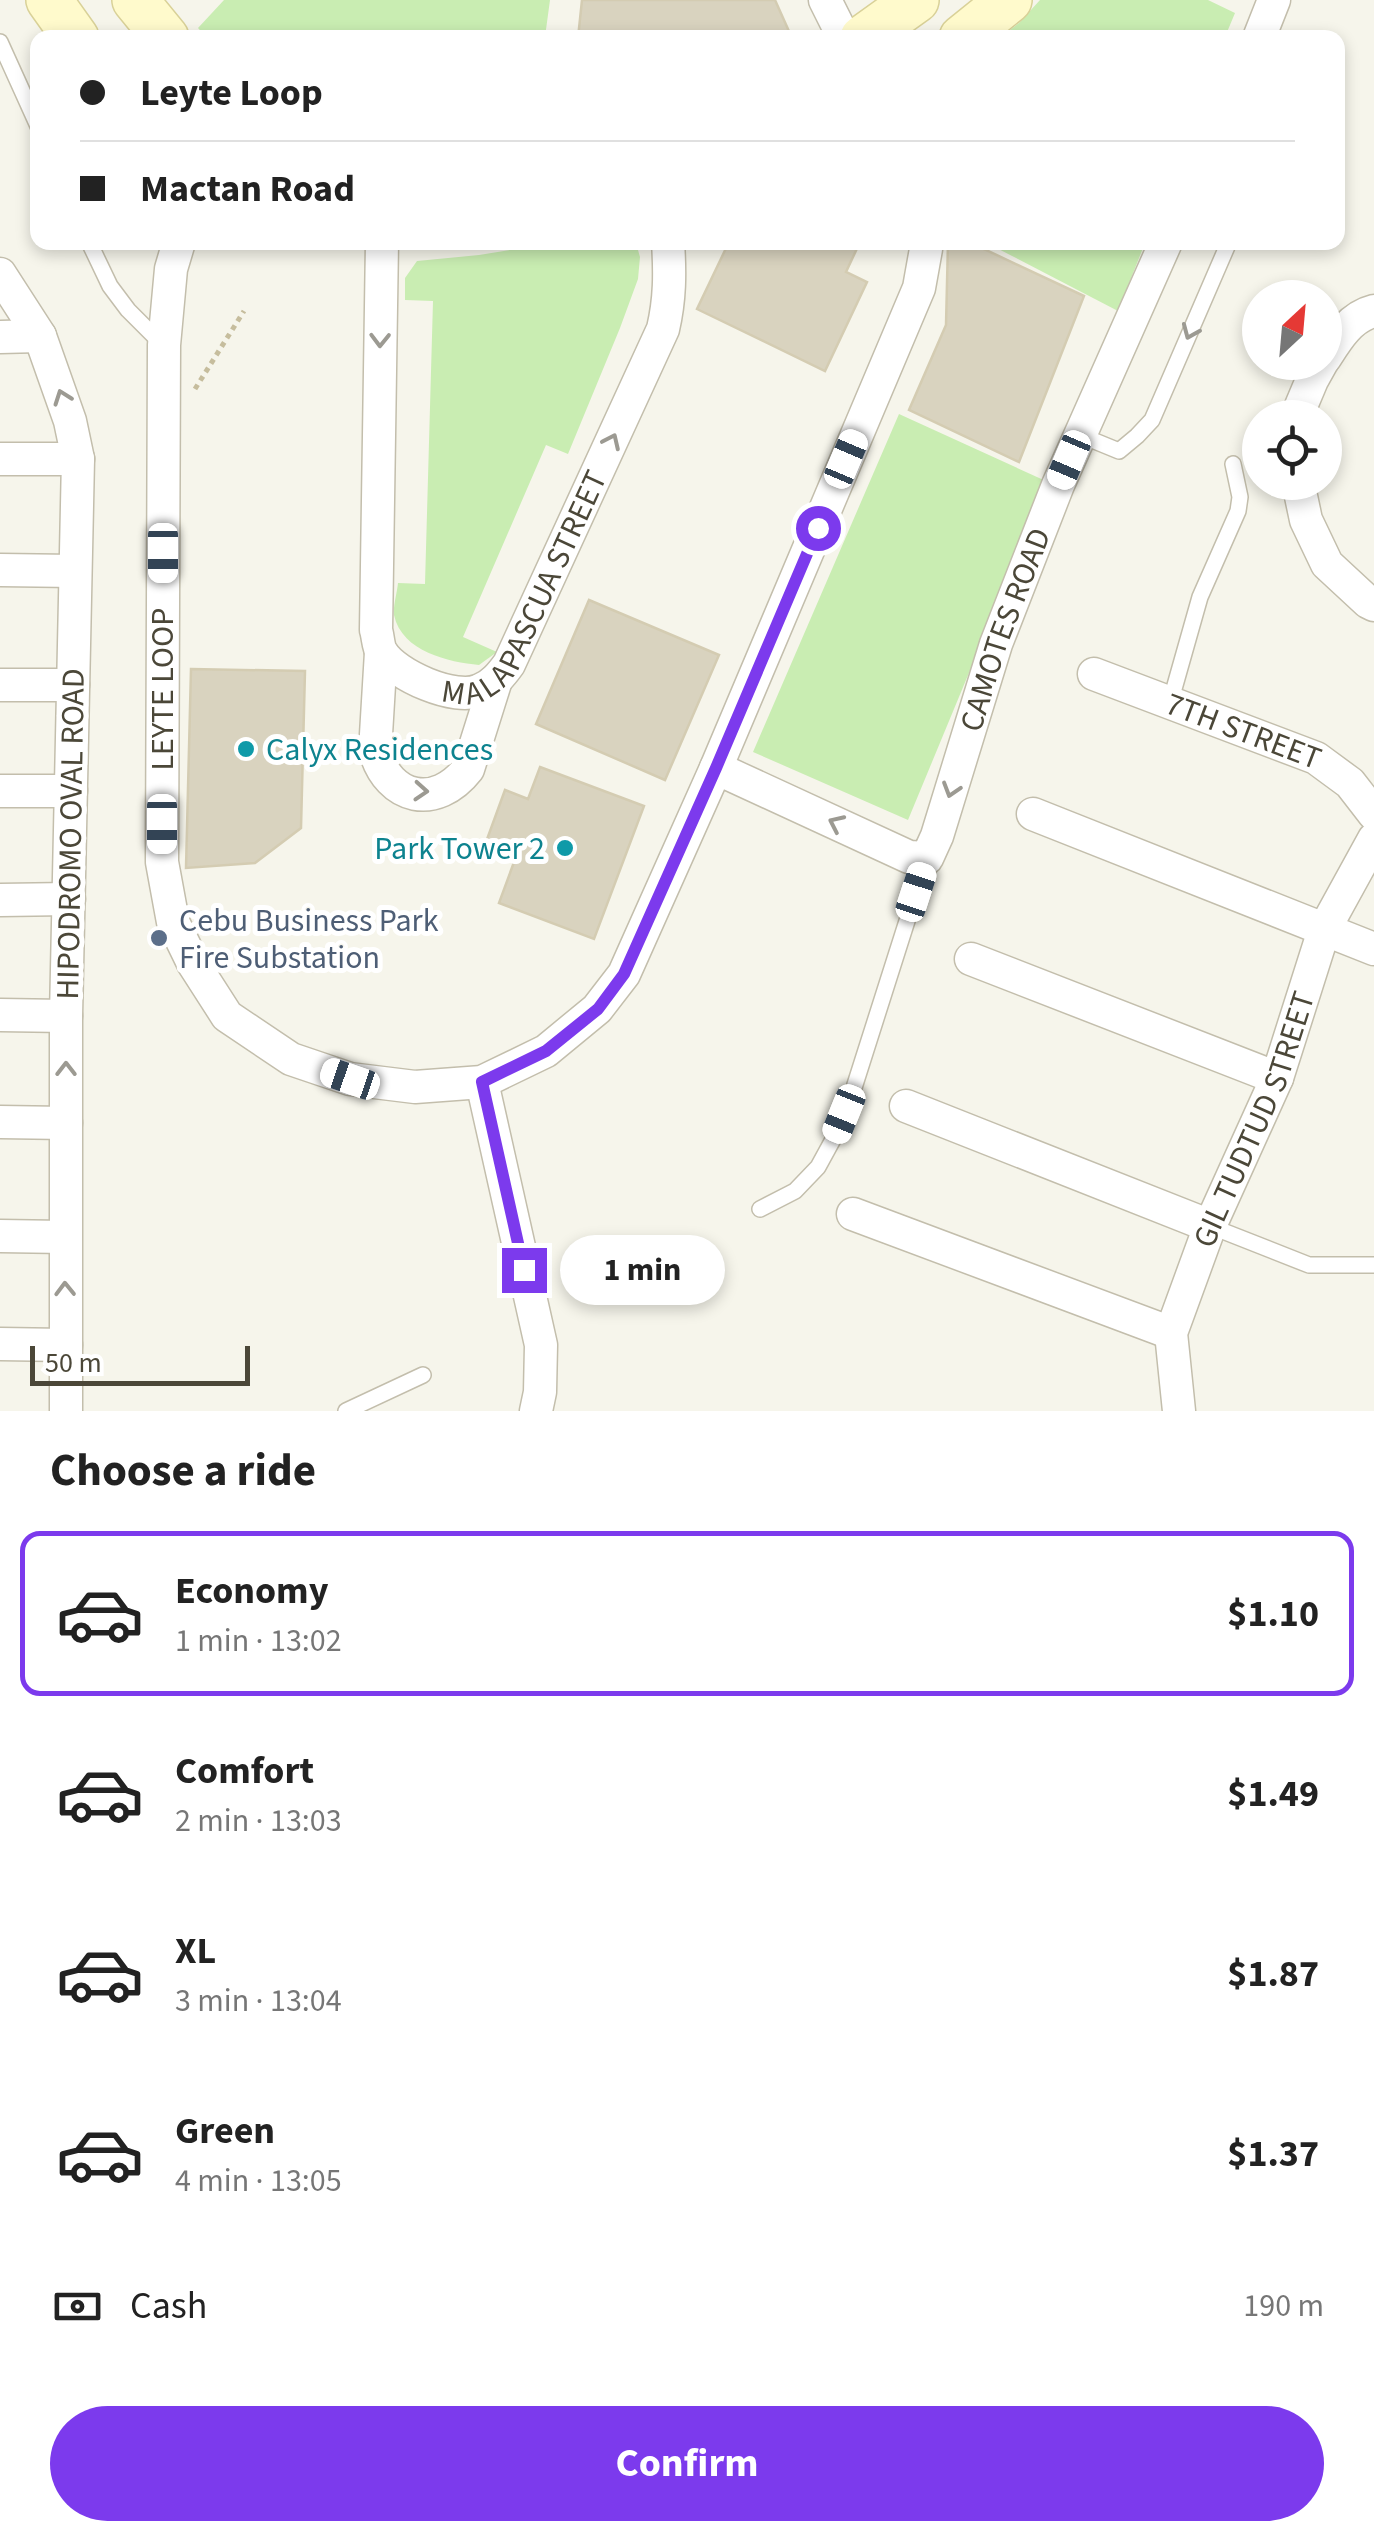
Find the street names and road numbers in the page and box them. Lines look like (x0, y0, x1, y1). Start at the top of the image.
street label: MALAPASCUA STREET (438, 463, 619, 718)
street label: CAMOTES ROAD (948, 521, 1063, 737)
street label: LEYTE LOOP (140, 608, 186, 770)
street label: HIPODROMO OVAL ROAD (45, 668, 97, 1000)
street label: 7TH STREET (1159, 681, 1328, 782)
street label: GIL TUDTUD STREET (1182, 986, 1327, 1254)

